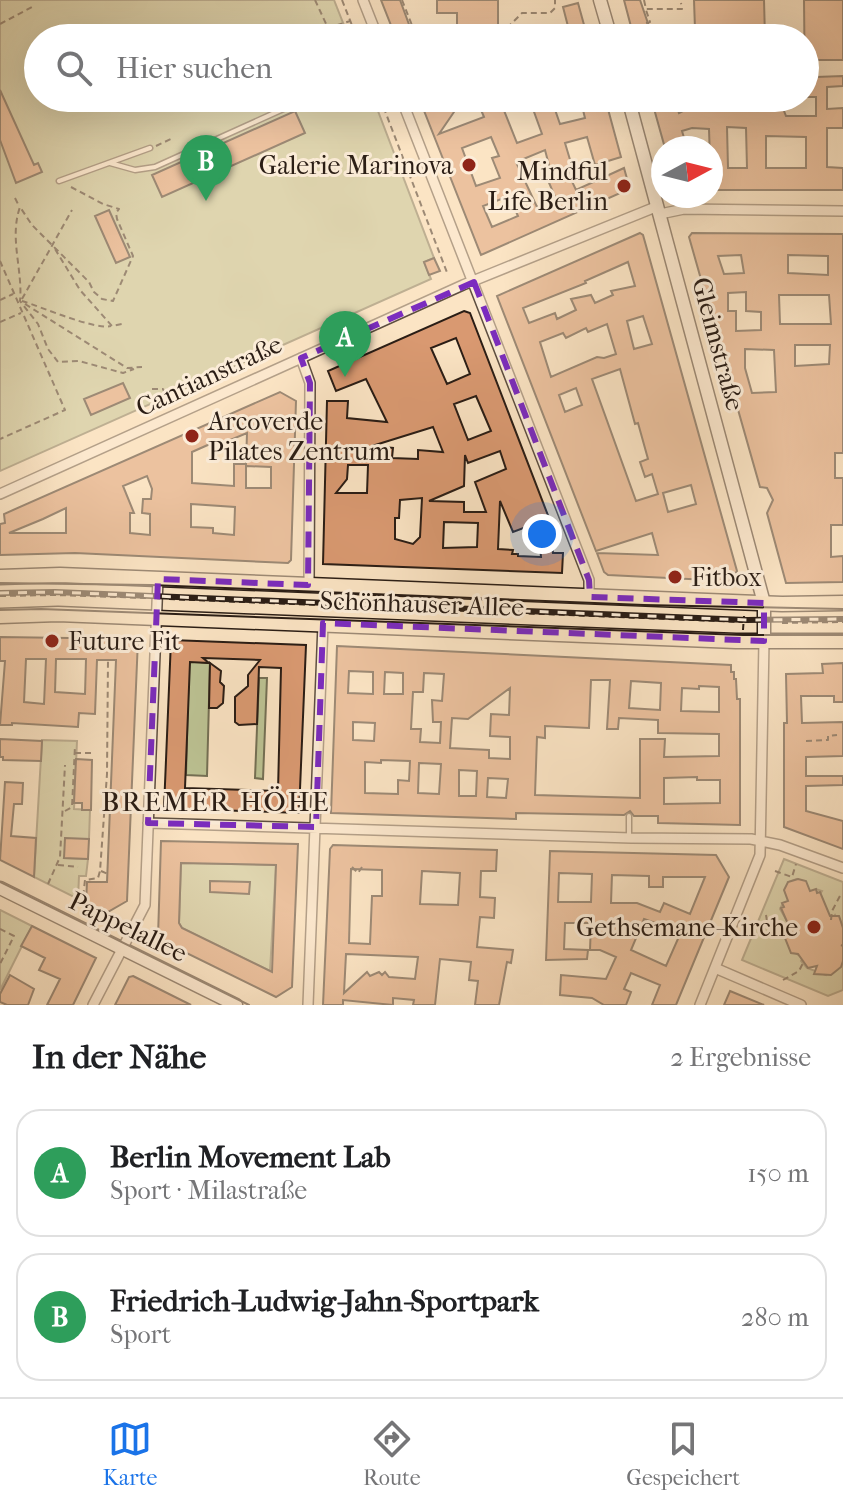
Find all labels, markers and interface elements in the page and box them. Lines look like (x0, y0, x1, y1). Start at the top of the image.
search box (24, 24, 819, 112)
icon: search (52, 46, 96, 90)
text: Hier suchen (116, 51, 272, 86)
pin: B (180, 135, 232, 201)
north arrow (651, 136, 723, 208)
place label: Galerie Marinova (259, 150, 454, 181)
marker: Galerie Marinova (460, 156, 478, 174)
place label: Mindful Life Berlin (487, 156, 608, 217)
marker: Mindful Life Berlin (615, 177, 633, 195)
street label: Gleimstraße (685, 274, 751, 414)
pin: A (319, 311, 371, 377)
street label: Cantianstraße (131, 329, 287, 423)
place label: Arcoverde Pilates Zentrum (207, 406, 390, 467)
marker: Arcoverde Pilates Zentrum (183, 427, 201, 445)
your location (522, 514, 562, 554)
place label: Fitbox (691, 562, 762, 593)
marker: Fitbox (666, 568, 684, 586)
street label: Schönhauser Allee (319, 585, 525, 623)
place label: Future Fit (68, 626, 181, 657)
marker: Future Fit (43, 632, 61, 650)
district label: BREMER HÖHE (101, 785, 331, 818)
street label: Pappelallee (64, 885, 192, 969)
place label: Gethsemane-Kirche (576, 912, 798, 943)
marker: Gethsemane-Kirche (805, 918, 823, 936)
text: In der Nähe (32, 1037, 206, 1077)
text: 2 Ergebnisse (670, 1042, 811, 1073)
text: Berlin Movement Lab (110, 1140, 391, 1175)
text: A (52, 1158, 68, 1189)
text: 150 m (747, 1158, 809, 1189)
text: Sport · Milastraße (110, 1175, 307, 1206)
text: Friedrich-Ludwig-Jahn-Sportpark (110, 1284, 539, 1319)
text: B (52, 1302, 68, 1333)
text: 280 m (741, 1302, 809, 1333)
text: Sport (110, 1319, 171, 1350)
tab: Karte (103, 1417, 157, 1491)
tab: Route (363, 1417, 421, 1491)
tab: Gespeichert (626, 1417, 740, 1491)

